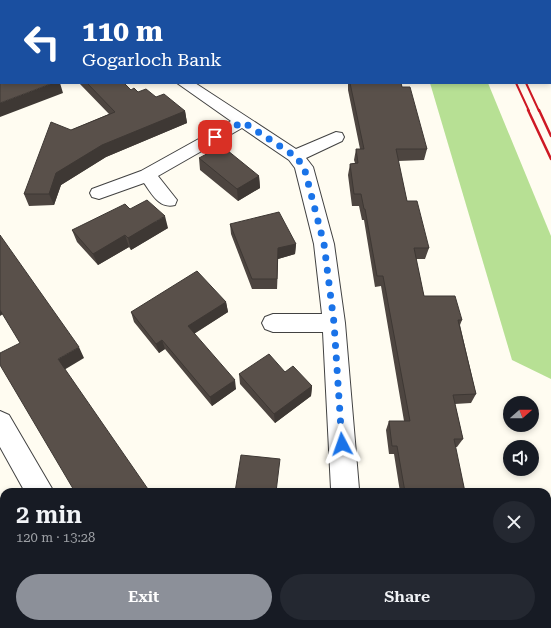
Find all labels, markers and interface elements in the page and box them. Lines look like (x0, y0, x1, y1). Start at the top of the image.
text: 110 m (82, 15, 163, 48)
icon: left (16, 16, 68, 68)
text: Gogarloch Bank (82, 49, 222, 70)
pin (198, 120, 232, 154)
icon: arrive (204, 126, 226, 148)
north arrow (503, 396, 539, 432)
map controls (503, 396, 539, 476)
position arrow (321, 423, 363, 465)
button: sound (503, 440, 539, 476)
text: 2 min (16, 501, 82, 529)
button: close (493, 501, 535, 543)
text: 120 m · 13:28 (16, 530, 95, 545)
button: Exit (16, 574, 272, 620)
button: Share (280, 574, 535, 620)

